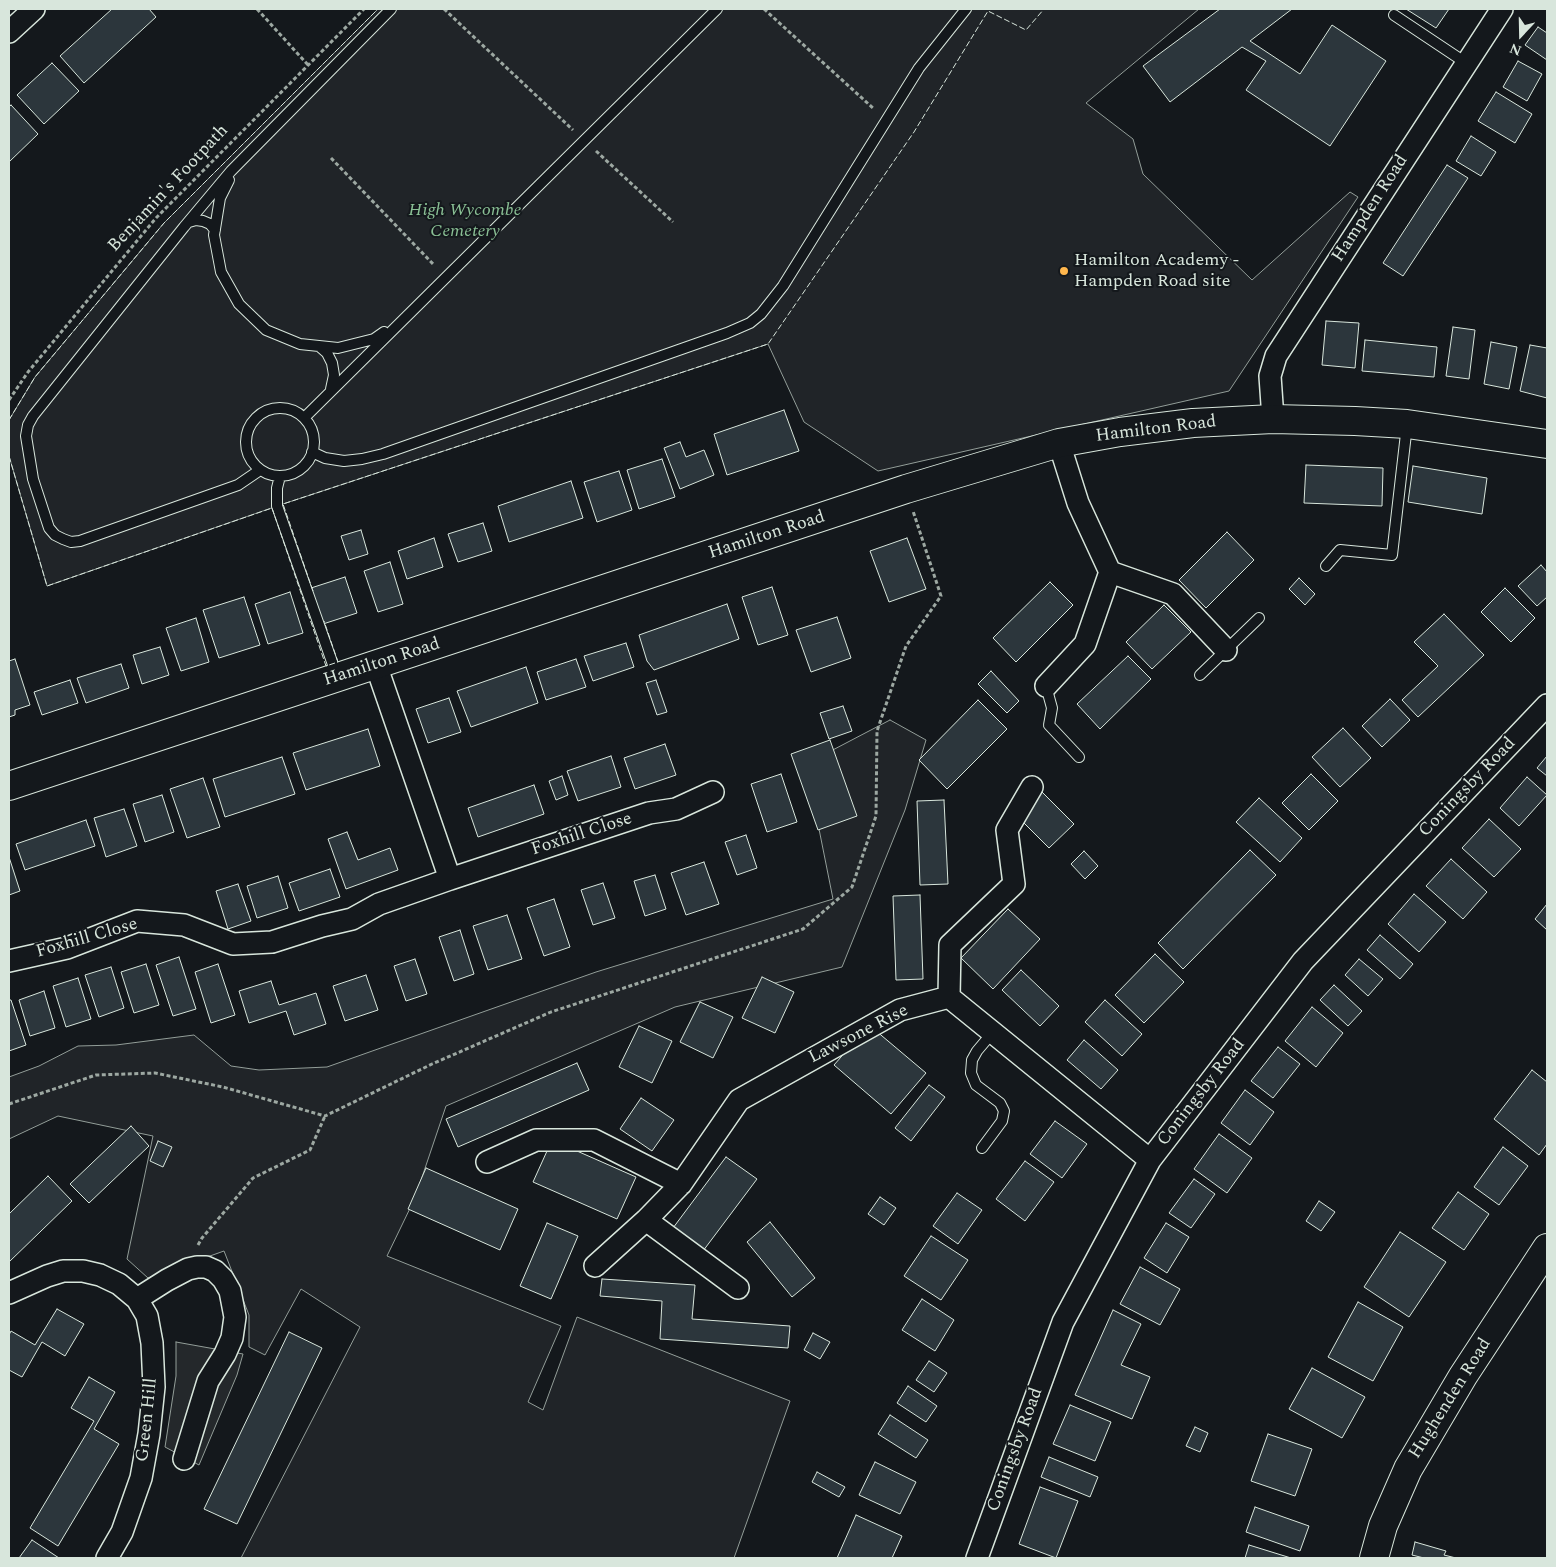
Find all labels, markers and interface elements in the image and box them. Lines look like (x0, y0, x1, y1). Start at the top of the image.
north arrow (1496, 10, 1546, 60)
text: N (1506, 38, 1525, 61)
street label: Benjamin's Footpath (104, 121, 234, 257)
street label: Hampden Road (1328, 151, 1414, 267)
park label: High Wycombe Cemetery (408, 200, 522, 242)
place label: Hamilton Academy - Hampden Road site (1074, 250, 1239, 292)
marker: Hamilton Academy - Hampden Road site (1058, 265, 1070, 277)
street label: Hamilton Road (1094, 412, 1218, 448)
street label: Hamilton Road (706, 507, 828, 565)
street label: Hamilton Road (321, 634, 443, 692)
street label: Coningsby Road (1415, 734, 1521, 842)
street label: Foxhill Close (529, 809, 635, 861)
street label: Foxhill Close (34, 914, 140, 964)
street label: Lawsone Rise (806, 1001, 912, 1069)
street label: Coningsby Road (1153, 1035, 1251, 1151)
street label: Hughenden Road (1405, 1335, 1497, 1463)
street label: Green Hill (133, 1377, 163, 1463)
street label: Coningsby Road (984, 1385, 1048, 1515)

